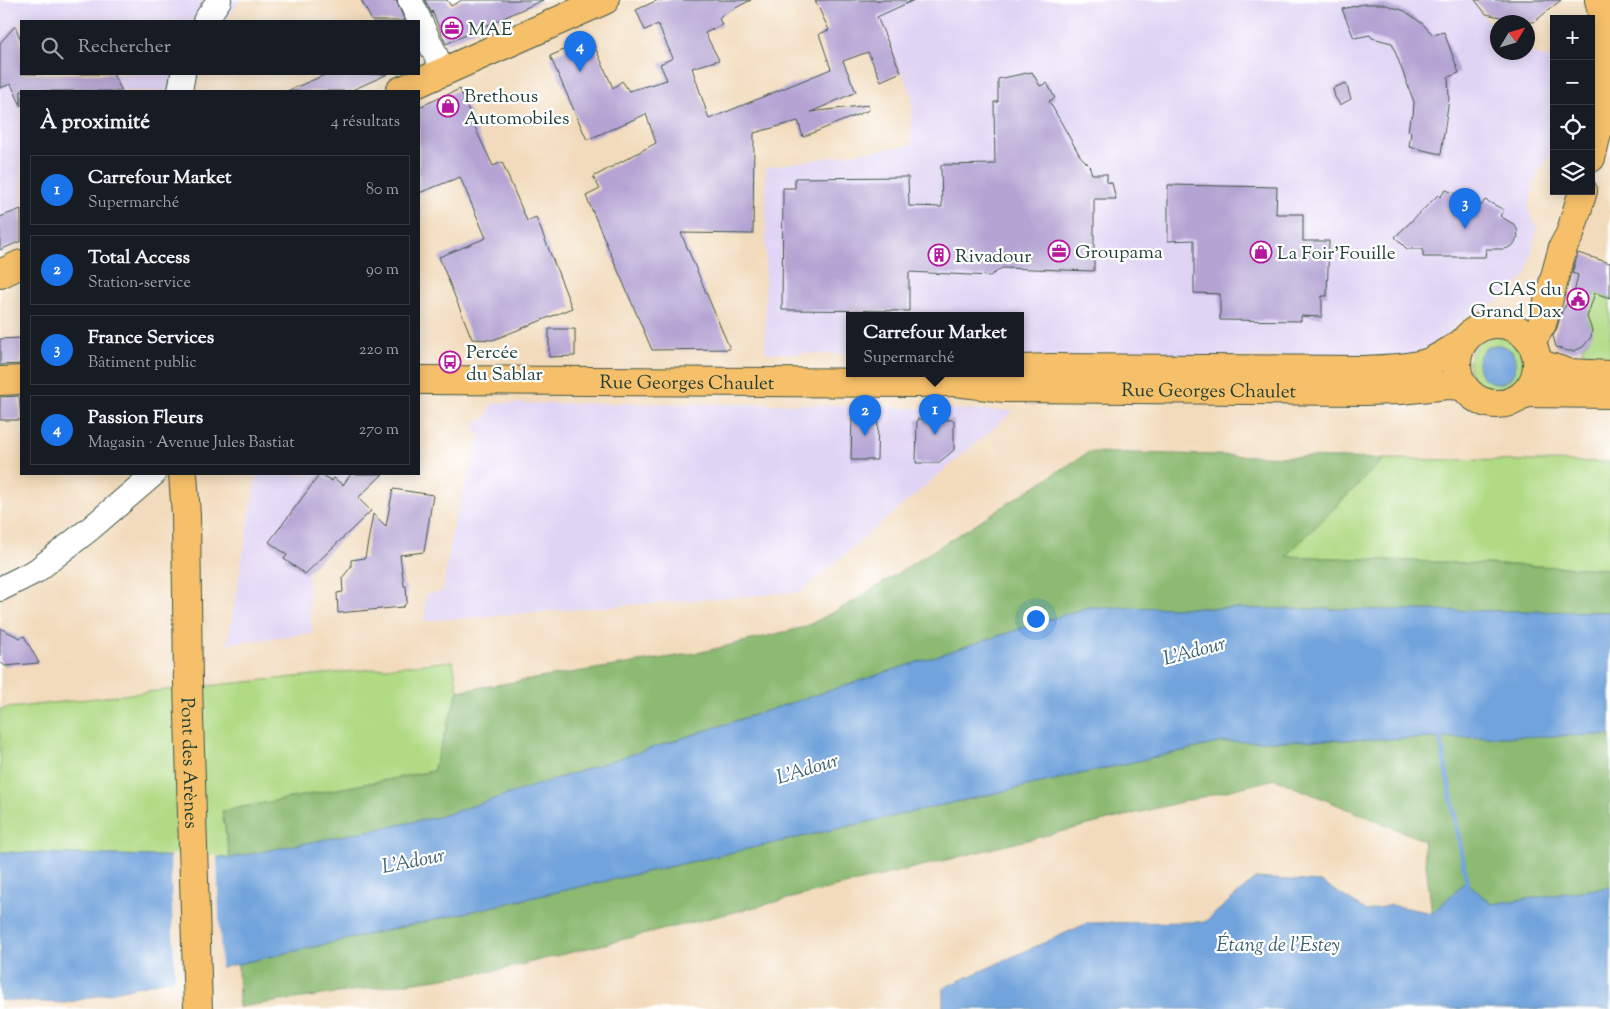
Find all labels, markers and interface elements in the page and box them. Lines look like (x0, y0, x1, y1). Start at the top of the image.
north arrow (1490, 15, 1535, 60)
map controls (1550, 15, 1595, 195)
button: + (1550, 15, 1595, 60)
office icon: MAE (440, 16, 464, 40)
place label: MAE (468, 17, 513, 44)
search box (20, 20, 420, 75)
pin: 4 (564, 31, 596, 72)
icon: search (38, 34, 66, 62)
text: Rechercher (78, 34, 171, 61)
button: − (1550, 60, 1595, 105)
place label: Brethous Automobiles (464, 84, 570, 133)
shop icon: Brethous Automobiles (436, 94, 460, 118)
button: locate (1550, 105, 1595, 150)
text: À proximité (40, 108, 150, 138)
text: 4 résultats (331, 111, 400, 134)
button: layers (1550, 150, 1595, 195)
text: Carrefour Market (88, 165, 232, 192)
text: 1 (54, 179, 60, 202)
text: 80 m (366, 179, 399, 202)
pin: 3 (1449, 188, 1481, 229)
text: Supermarché (88, 192, 179, 215)
office icon: Groupama (1047, 239, 1071, 263)
place label: Groupama (1075, 240, 1163, 267)
shop icon: La Foir'Fouille (1249, 240, 1273, 264)
place label: La Foir'Fouille (1277, 241, 1396, 268)
building icon: Rivadour (927, 243, 951, 267)
place label: Rivadour (955, 244, 1031, 271)
text: Total Access (88, 245, 190, 272)
text: 2 (53, 259, 61, 282)
text: 90 m (366, 259, 399, 282)
text: Station-service (88, 272, 191, 295)
place label: CIAS du Grand Dax (1471, 277, 1562, 326)
public building icon: CIAS du Grand Dax (1566, 287, 1590, 311)
popup (846, 312, 1024, 377)
text: Carrefour Market (863, 320, 1007, 347)
text: France Services (88, 325, 214, 352)
text: 3 (54, 339, 60, 362)
text: 220 m (359, 339, 399, 362)
place label: Percée du Sablar (466, 340, 543, 389)
text: Supermarché (863, 347, 955, 370)
bus stop icon: Percée du Sablar (438, 350, 462, 374)
text: Bâtiment public (88, 352, 197, 375)
street label: Rue Georges Chaulet (599, 370, 775, 398)
street label: Rue Georges Chaulet (1121, 378, 1297, 406)
pin: 1 (919, 394, 951, 435)
pin: 2 (849, 395, 881, 436)
text: Passion Fleurs (88, 405, 203, 432)
text: 4 (53, 419, 61, 442)
text: 270 m (359, 419, 399, 442)
text: Magasin · Avenue Jules Bastiat (88, 432, 295, 455)
your location (1023, 606, 1049, 632)
water label: L'Adour (1160, 630, 1229, 675)
street label: Pont des Arènes (172, 697, 203, 829)
water label: L'Adour (773, 747, 843, 794)
water label: L'Adour (379, 842, 448, 883)
water label: Étang de l'Estey (1216, 932, 1340, 961)

